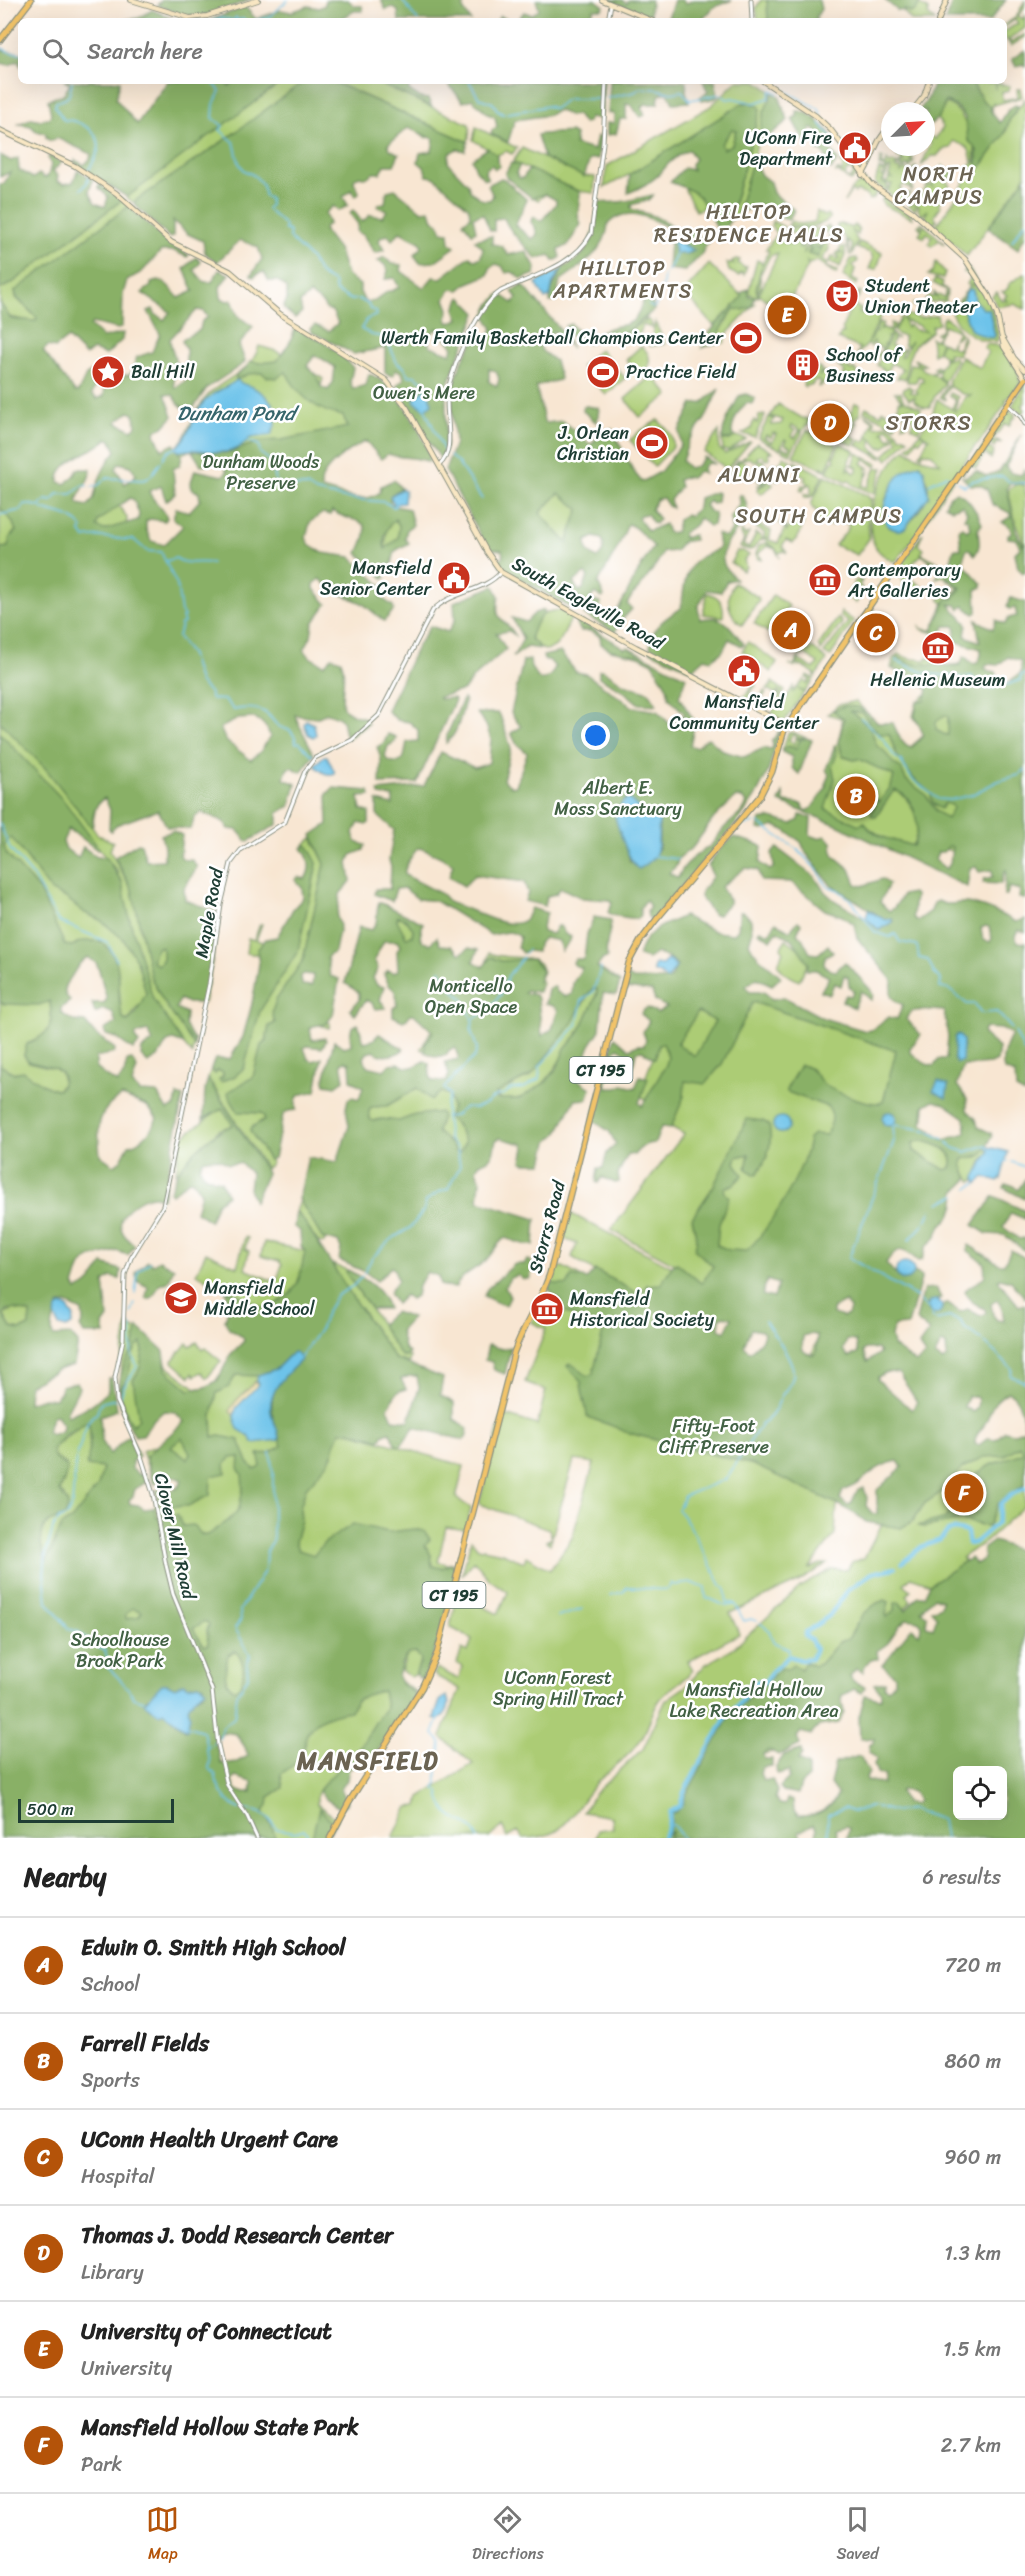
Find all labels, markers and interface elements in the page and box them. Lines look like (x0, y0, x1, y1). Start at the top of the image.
search box (18, 18, 1007, 84)
text: Search here (87, 32, 203, 71)
icon: search (39, 35, 72, 68)
north arrow (881, 102, 935, 156)
place label: UConn Fire Department (739, 122, 833, 175)
public building icon: UConn Fire Department (837, 130, 873, 166)
district label: NORTH CAMPUS (895, 157, 983, 215)
district label: HILLTOP RESIDENCE HALLS (654, 195, 844, 253)
district label: HILLTOP APARTMENTS (552, 251, 693, 309)
place label: Student Union Theater (865, 270, 978, 323)
theatre icon: Student Union Theater (824, 278, 860, 314)
pin: E (768, 292, 806, 338)
sports icon: Werth Family Basketball Champions Center (728, 320, 764, 356)
place label: Werth Family Basketball Champions Center (381, 322, 725, 354)
place label: School of Business (826, 339, 904, 392)
building icon: School of Business (785, 347, 821, 383)
place icon: Ball Hill (90, 354, 126, 390)
sports icon: Practice Field (585, 354, 621, 390)
place label: Ball Hill (131, 356, 195, 388)
place label: Practice Field (626, 356, 737, 388)
park label: Owen's Mere (373, 377, 475, 409)
water label: Dunham Pond (177, 396, 300, 431)
pin: D (810, 400, 850, 446)
district label: STORRS (886, 404, 972, 442)
place label: J. Orlean Christian (557, 417, 629, 470)
sports icon: J. Orlean Christian (634, 425, 670, 461)
park label: Dunham Woods Preserve (203, 446, 320, 499)
district label: ALUMNI (717, 458, 800, 493)
district label: SOUTH CAMPUS (735, 499, 903, 534)
street label: South Eagleville Road (506, 548, 671, 659)
place label: Mansfield Senior Center (320, 552, 433, 605)
place label: Contemporary Art Galleries (847, 554, 961, 607)
public building icon: Mansfield Senior Center (436, 560, 472, 596)
museum icon: Contemporary Art Galleries (807, 562, 843, 598)
pin: A (772, 608, 810, 652)
pin: C (856, 610, 896, 656)
museum icon: Hellenic Museum (920, 630, 956, 666)
public building icon: Mansfield Community Center (726, 653, 762, 689)
place label: Hellenic Museum (870, 664, 1006, 696)
place label: Mansfield Community Center (669, 686, 820, 739)
your location (581, 721, 610, 750)
park label: Albert E. Moss Sanctuary (554, 772, 682, 825)
pin: B (836, 774, 876, 818)
street label: Maple Road (185, 864, 233, 960)
park label: Monticello Open Space (425, 970, 517, 1023)
road number: CT 195 (570, 1057, 632, 1083)
street label: Storrs Road (519, 1176, 575, 1277)
place label: Mansfield Middle School (204, 1272, 315, 1325)
school or university icon: Mansfield Middle School (163, 1280, 199, 1316)
place label: Mansfield Historical Society (570, 1283, 715, 1336)
museum icon: Mansfield Historical Society (529, 1291, 565, 1327)
park label: Fifty-Foot Cliff Preserve (659, 1410, 769, 1463)
street label: Clover Mill Road (145, 1470, 205, 1604)
pin: F (944, 1470, 984, 1516)
road number: CT 195 (422, 1582, 486, 1608)
park label: Schoolhouse Brook Park (71, 1624, 169, 1677)
park label: UConn Forest Spring Hill Tract (493, 1662, 624, 1715)
park label: Mansfield Hollow Lake Recreation Area (670, 1674, 838, 1727)
district label: MANSFIELD (296, 1740, 439, 1782)
map controls (953, 1766, 1007, 1820)
button: locate (953, 1766, 1007, 1820)
text: 500 m (27, 1795, 73, 1824)
scale bar (18, 1796, 174, 1824)
text: Nearby (24, 1854, 106, 1900)
text: 6 results (922, 1860, 1001, 1895)
text: Edwin O. Smith High School (81, 1928, 346, 1967)
text: A (37, 1948, 50, 1983)
text: 720 m (945, 1948, 1001, 1983)
text: School (81, 1967, 140, 2002)
text: Farrell Fields (81, 2024, 209, 2063)
text: B (37, 2044, 50, 2079)
text: 860 m (944, 2044, 1001, 2079)
text: Sports (81, 2063, 140, 2098)
text: UConn Health Urgent Care (81, 2120, 338, 2159)
text: C (37, 2140, 50, 2175)
text: 960 m (944, 2140, 1001, 2175)
text: Hospital (81, 2159, 154, 2194)
text: Thomas J. Dodd Research Center (81, 2216, 393, 2255)
text: D (38, 2236, 49, 2271)
text: 1.3 km (944, 2236, 1001, 2271)
text: Library (81, 2255, 144, 2290)
text: University of Connecticut (81, 2312, 332, 2351)
text: E (38, 2332, 49, 2367)
text: 1.5 km (943, 2332, 1001, 2367)
text: University (81, 2351, 172, 2386)
text: Mansfield Hollow State Park (81, 2408, 359, 2447)
text: F (38, 2428, 49, 2463)
text: 2.7 km (941, 2428, 1001, 2463)
text: Park (81, 2447, 122, 2482)
tab: Map (146, 2503, 179, 2568)
tab: Directions (472, 2503, 544, 2568)
tab: Saved (836, 2503, 879, 2568)

